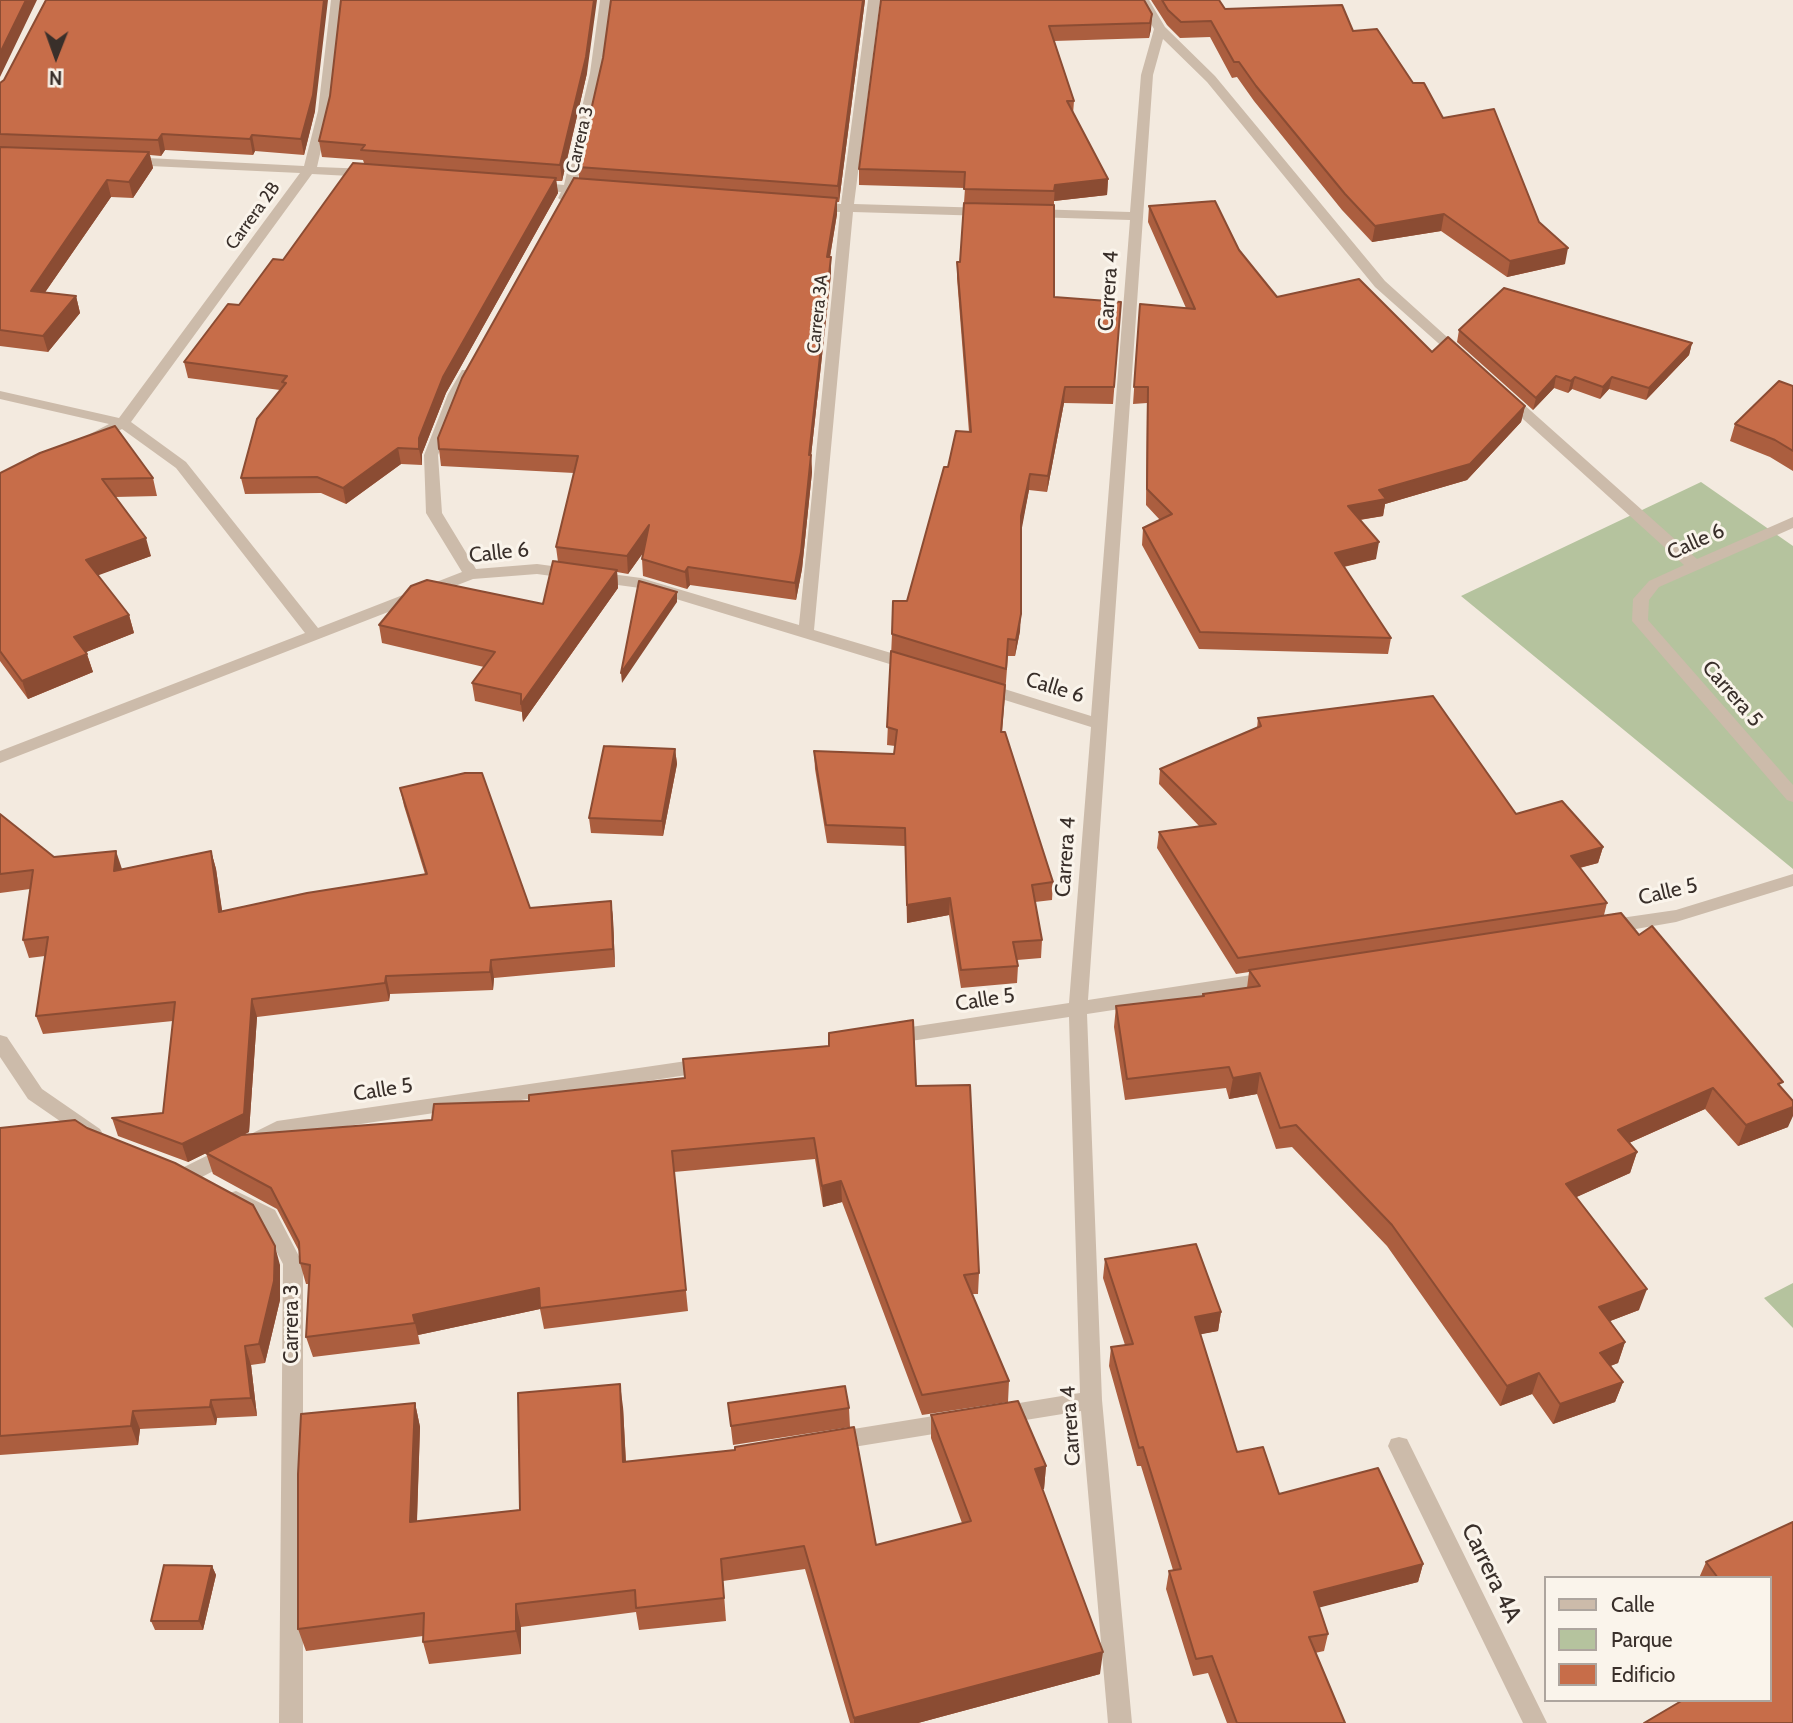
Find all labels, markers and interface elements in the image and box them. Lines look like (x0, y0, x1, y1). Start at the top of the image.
north arrow (21, 21, 91, 91)
text: N (49, 66, 63, 89)
street label: Carrera 3 (562, 104, 598, 176)
street label: Carrera 2B (221, 178, 285, 254)
street label: Carrera 4 (1094, 250, 1124, 332)
street label: Carrera 3A (803, 274, 833, 354)
street label: Calle 6 (1663, 518, 1729, 566)
street label: Calle 6 (468, 537, 530, 569)
street label: Carrera 5 (1696, 656, 1768, 732)
street label: Calle 6 (1023, 667, 1087, 709)
street label: Carrera 4 (1051, 816, 1081, 898)
street label: Calle 5 (1636, 873, 1700, 911)
street label: Calle 5 (954, 983, 1016, 1017)
street label: Calle 5 (352, 1073, 414, 1107)
street label: Carrera 3 (279, 1284, 305, 1364)
street label: Carrera 4 (1056, 1385, 1086, 1467)
street label: Carrera 4A (1455, 1519, 1527, 1627)
legend (1545, 1576, 1772, 1702)
text: Calle (1611, 1592, 1655, 1617)
text: Parque (1611, 1627, 1673, 1652)
text: Edificio (1611, 1662, 1675, 1687)

